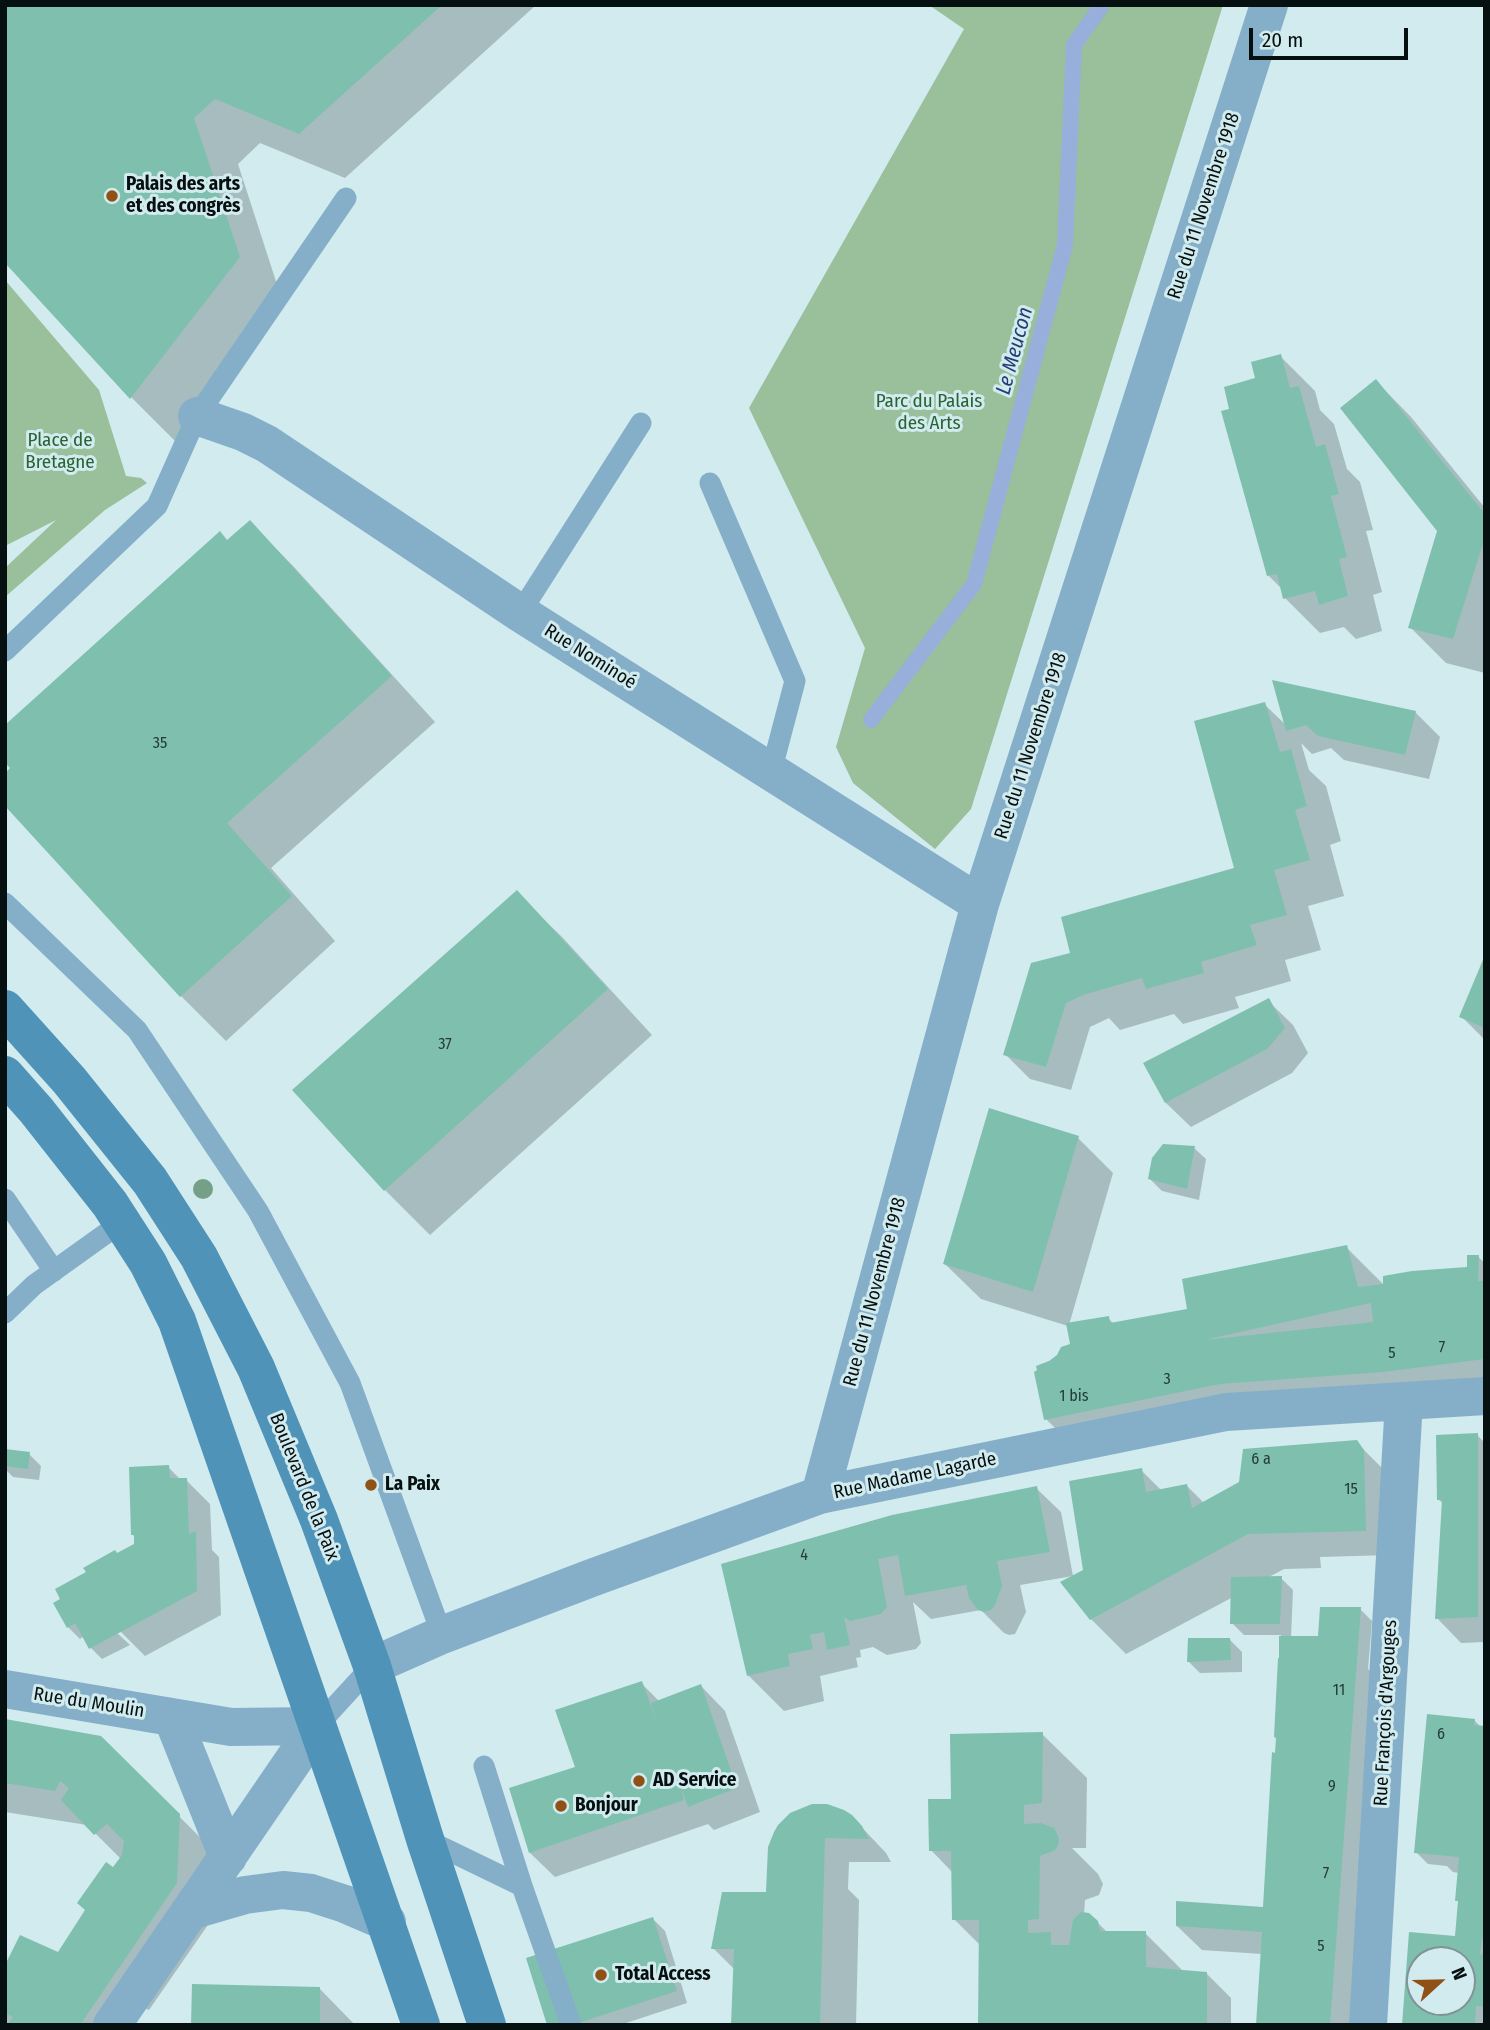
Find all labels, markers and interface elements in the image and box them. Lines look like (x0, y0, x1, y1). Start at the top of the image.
scale bar (1252, 14, 1411, 58)
text: 20 m (1262, 27, 1303, 53)
street label: Rue du 11 Novembre 1918 (1163, 110, 1245, 302)
place label: Palais des arts et des congrès (126, 174, 240, 218)
marker: Palais des arts et des congrès (104, 188, 120, 204)
water label: Le Meucon (991, 304, 1039, 398)
park label: Parc du Palais des Arts (876, 391, 982, 435)
park label: Place de Bretagne (25, 430, 95, 474)
street label: Rue Nominoé (540, 620, 640, 694)
street label: Rue du 11 Novembre 1918 (990, 650, 1072, 842)
house number: 35 (153, 734, 167, 754)
house number: 37 (438, 1035, 452, 1055)
street label: Rue du 11 Novembre 1918 (839, 1195, 911, 1389)
house number: 7 (1439, 1338, 1445, 1358)
house number: 5 (1388, 1344, 1396, 1364)
house number: 3 (1163, 1370, 1171, 1390)
house number: 1 bis (1059, 1387, 1089, 1407)
street label: Boulevard de la Paix (264, 1410, 344, 1564)
street label: Rue Madame Lagarde (832, 1448, 998, 1504)
house number: 6 a (1251, 1450, 1271, 1470)
place label: La Paix (385, 1474, 440, 1496)
marker: La Paix (363, 1477, 379, 1493)
house number: 15 (1344, 1480, 1358, 1500)
house number: 4 (800, 1546, 808, 1566)
street label: Rue François d'Argouges (1370, 1619, 1402, 1807)
house number: 11 (1333, 1681, 1345, 1701)
street label: Rue du Moulin (32, 1683, 146, 1723)
house number: 6 (1437, 1725, 1445, 1745)
place label: AD Service (653, 1770, 736, 1792)
marker: AD Service (631, 1773, 647, 1789)
house number: 9 (1328, 1777, 1336, 1797)
place label: Bonjour (575, 1795, 638, 1817)
marker: Bonjour (553, 1798, 569, 1814)
house number: 7 (1323, 1864, 1329, 1884)
house number: 5 (1317, 1937, 1325, 1957)
north arrow (1406, 1946, 1476, 2016)
place label: Total Access (615, 1964, 711, 1986)
text: N (1446, 1964, 1472, 1983)
marker: Total Access (593, 1967, 609, 1983)

